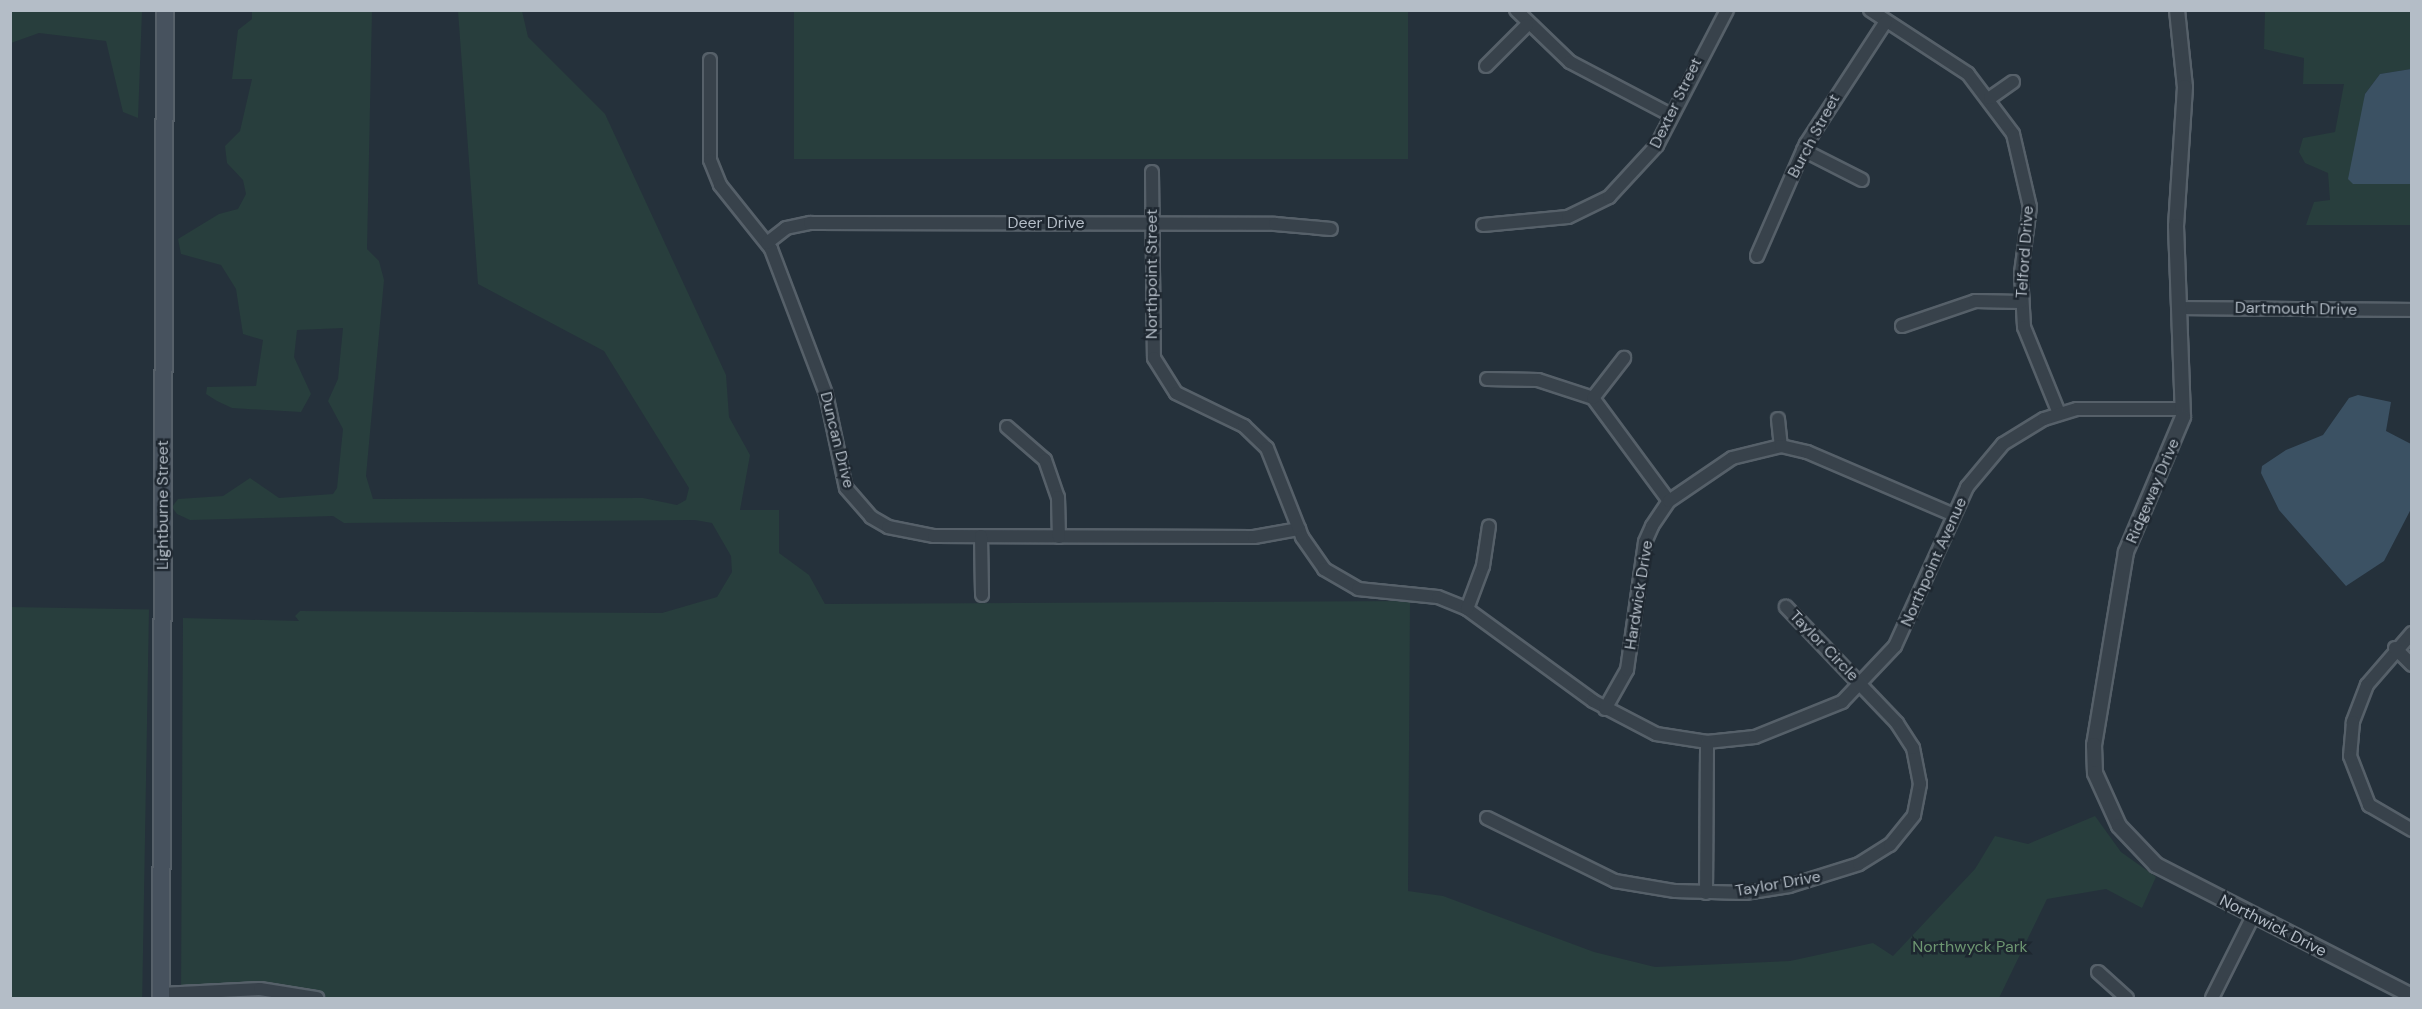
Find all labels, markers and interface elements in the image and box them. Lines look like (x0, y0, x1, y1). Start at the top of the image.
street label: Dexter Street (1646, 55, 1706, 151)
street label: Burch Street (1784, 91, 1844, 181)
street label: Telford Drive (2012, 205, 2038, 299)
street label: Northpoint Street (1142, 209, 1162, 339)
street label: Deer Drive (1007, 213, 1085, 233)
street label: Dartmouth Drive (2235, 298, 2357, 320)
street label: Duncan Drive (816, 390, 858, 490)
street label: Ridgeway Drive (2122, 436, 2184, 546)
street label: Lightburne Street (153, 440, 173, 570)
street label: Northpoint Avenue (1897, 494, 1971, 630)
street label: Hardwick Drive (1621, 539, 1657, 651)
street label: Taylor Circle (1785, 607, 1863, 685)
street label: Taylor Drive (1734, 867, 1822, 901)
street label: Northwick Drive (2216, 891, 2330, 961)
park label: Northwyck Park (1912, 937, 2028, 957)

